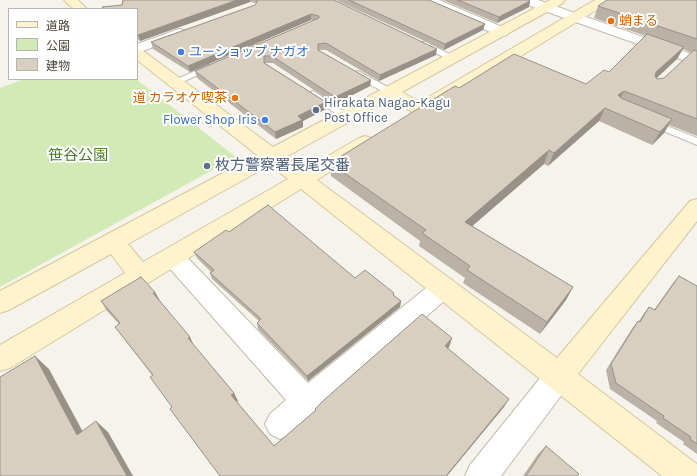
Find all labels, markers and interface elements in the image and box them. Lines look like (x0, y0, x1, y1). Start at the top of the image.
legend (8, 8, 138, 80)
place label: 蛸まる (619, 13, 658, 29)
marker: 蛸まる (606, 16, 616, 26)
text: 道路 (46, 19, 70, 33)
text: 公園 (46, 39, 70, 53)
place label: ユーショップ ナガオ (189, 44, 309, 60)
marker: ユーショップ ナガオ (176, 47, 186, 57)
text: 建物 (46, 59, 70, 73)
place label: 道 カラオケ喫茶 (133, 90, 227, 106)
marker: 道 カラオケ喫茶 (230, 93, 240, 103)
place label: Hirakata Nagao-Kagu Post Office (324, 95, 450, 126)
marker: Hirakata Nagao-Kagu Post Office (311, 105, 321, 115)
place label: Flower Shop Iris (163, 112, 257, 128)
marker: Flower Shop Iris (260, 115, 270, 125)
park label: 笹谷公園 (48, 147, 108, 165)
place label: 枚方警察署長尾交番 (215, 157, 350, 175)
marker: 枚方警察署長尾交番 (202, 161, 212, 171)

